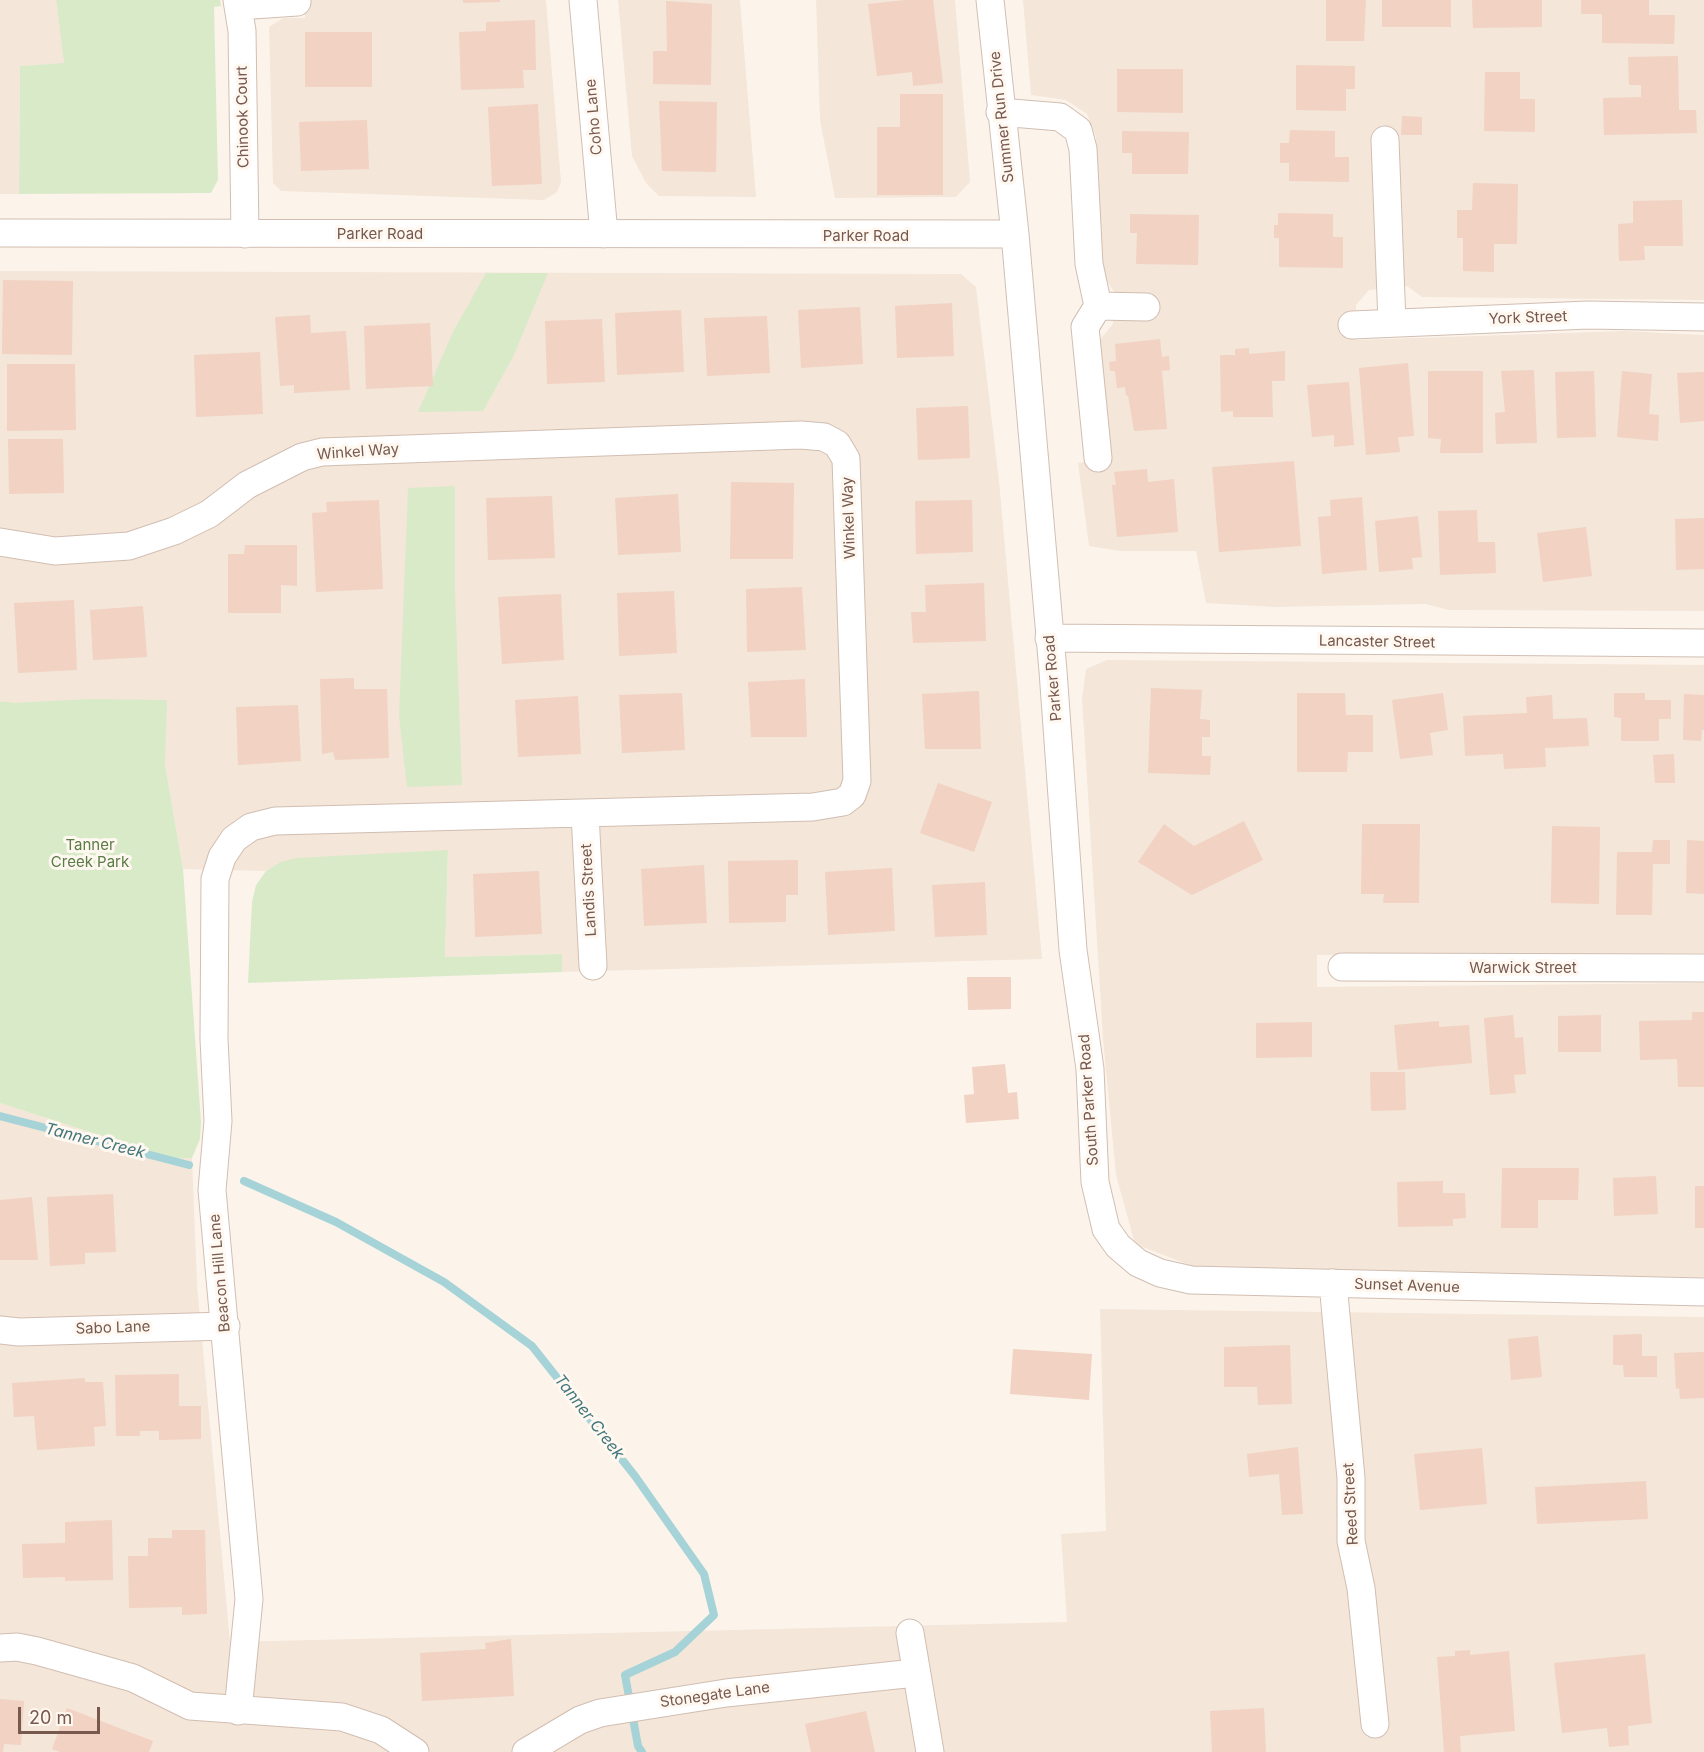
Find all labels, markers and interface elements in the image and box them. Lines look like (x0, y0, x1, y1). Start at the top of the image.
street label: Summer Run Drive (986, 50, 1018, 184)
street label: Chinook Court (233, 66, 253, 168)
street label: Coho Lane (582, 78, 606, 156)
street label: Parker Road (337, 225, 423, 243)
street label: Parker Road (823, 227, 909, 245)
street label: York Street (1488, 308, 1568, 328)
street label: Winkel Way (316, 440, 400, 464)
street label: Winkel Way (839, 477, 859, 559)
street label: Lancaster Street (1319, 632, 1435, 652)
street label: Parker Road (1040, 634, 1066, 722)
park label: Tanner Creek Park (51, 836, 129, 871)
street label: Landis Street (578, 843, 600, 937)
street label: Warwick Street (1469, 959, 1577, 977)
street label: South Parker Road (1075, 1034, 1103, 1166)
water label: Tanner Creek (43, 1119, 147, 1163)
street label: Beacon Hill Lane (206, 1213, 234, 1333)
street label: Sunset Avenue (1354, 1275, 1460, 1297)
street label: Sabo Lane (75, 1318, 151, 1338)
water label: Tanner Creek (550, 1371, 628, 1463)
street label: Reed Street (1340, 1462, 1362, 1546)
street label: Stonegate Lane (659, 1678, 771, 1712)
scale bar (21, 1695, 104, 1733)
text: 20 m (29, 1707, 72, 1728)

